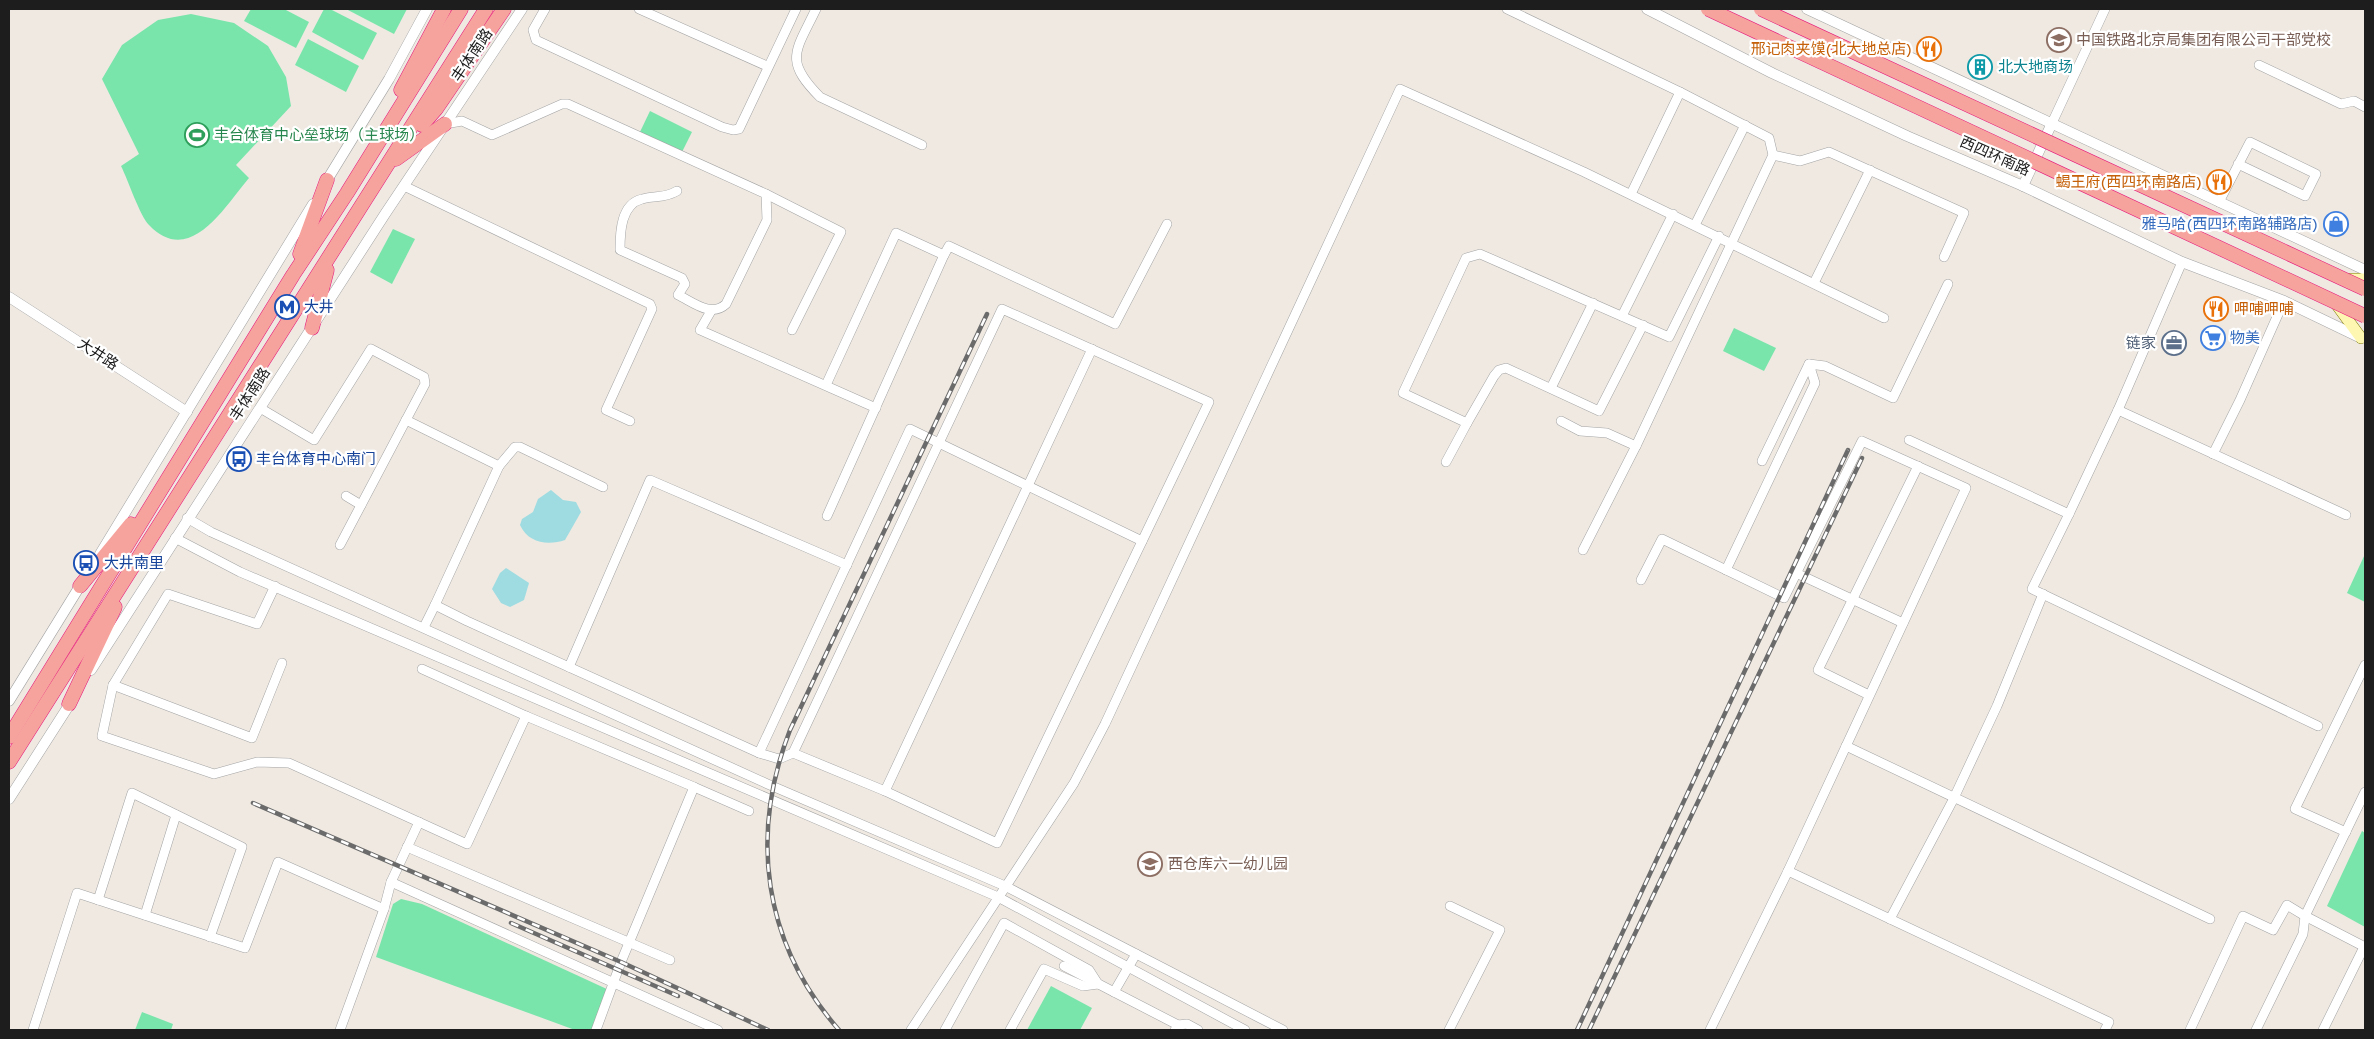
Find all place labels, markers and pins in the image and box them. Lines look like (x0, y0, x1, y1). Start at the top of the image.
school or university icon: 中国铁路北京局集团有限公司干部党校 (2046, 27, 2072, 53)
place label: 中国铁路北京局集团有限公司干部党校 (2076, 30, 2331, 48)
restaurant icon: 邢记肉夹馍(北大地总店) (1916, 36, 1942, 62)
place label: 邢记肉夹馍(北大地总店) (1751, 39, 1912, 57)
building icon: 北大地商场 (1967, 54, 1993, 80)
place label: 北大地商场 (1998, 57, 2073, 75)
sports icon: 丰台体育中心垒球场（主球场） (184, 122, 210, 148)
place label: 丰台体育中心垒球场（主球场） (214, 125, 424, 143)
restaurant icon: 蝎王府(西四环南路店) (2206, 169, 2232, 195)
place label: 蝎王府(西四环南路店) (2056, 172, 2202, 190)
shop icon: 雅马哈(西四环南路辅路店) (2323, 211, 2349, 237)
place label: 雅马哈(西四环南路辅路店) (2142, 214, 2318, 232)
metro station icon: 大井 (274, 294, 300, 320)
restaurant icon: 呷哺呷哺 (2203, 296, 2229, 322)
place label: 大井 (304, 297, 334, 315)
place label: 呷哺呷哺 (2234, 299, 2294, 317)
supermarket icon: 物美 (2200, 325, 2226, 351)
place label: 物美 (2230, 328, 2260, 346)
office icon: 链家 (2161, 330, 2187, 356)
place label: 链家 (2126, 333, 2156, 351)
bus stop icon: 丰台体育中心南门 (226, 446, 252, 472)
place label: 丰台体育中心南门 (256, 449, 376, 467)
bus stop icon: 大井南里 (73, 550, 99, 576)
place label: 大井南里 (104, 553, 164, 571)
school or university icon: 西仓库六一幼儿园 (1137, 851, 1163, 877)
place label: 西仓库六一幼儿园 (1168, 854, 1288, 872)

